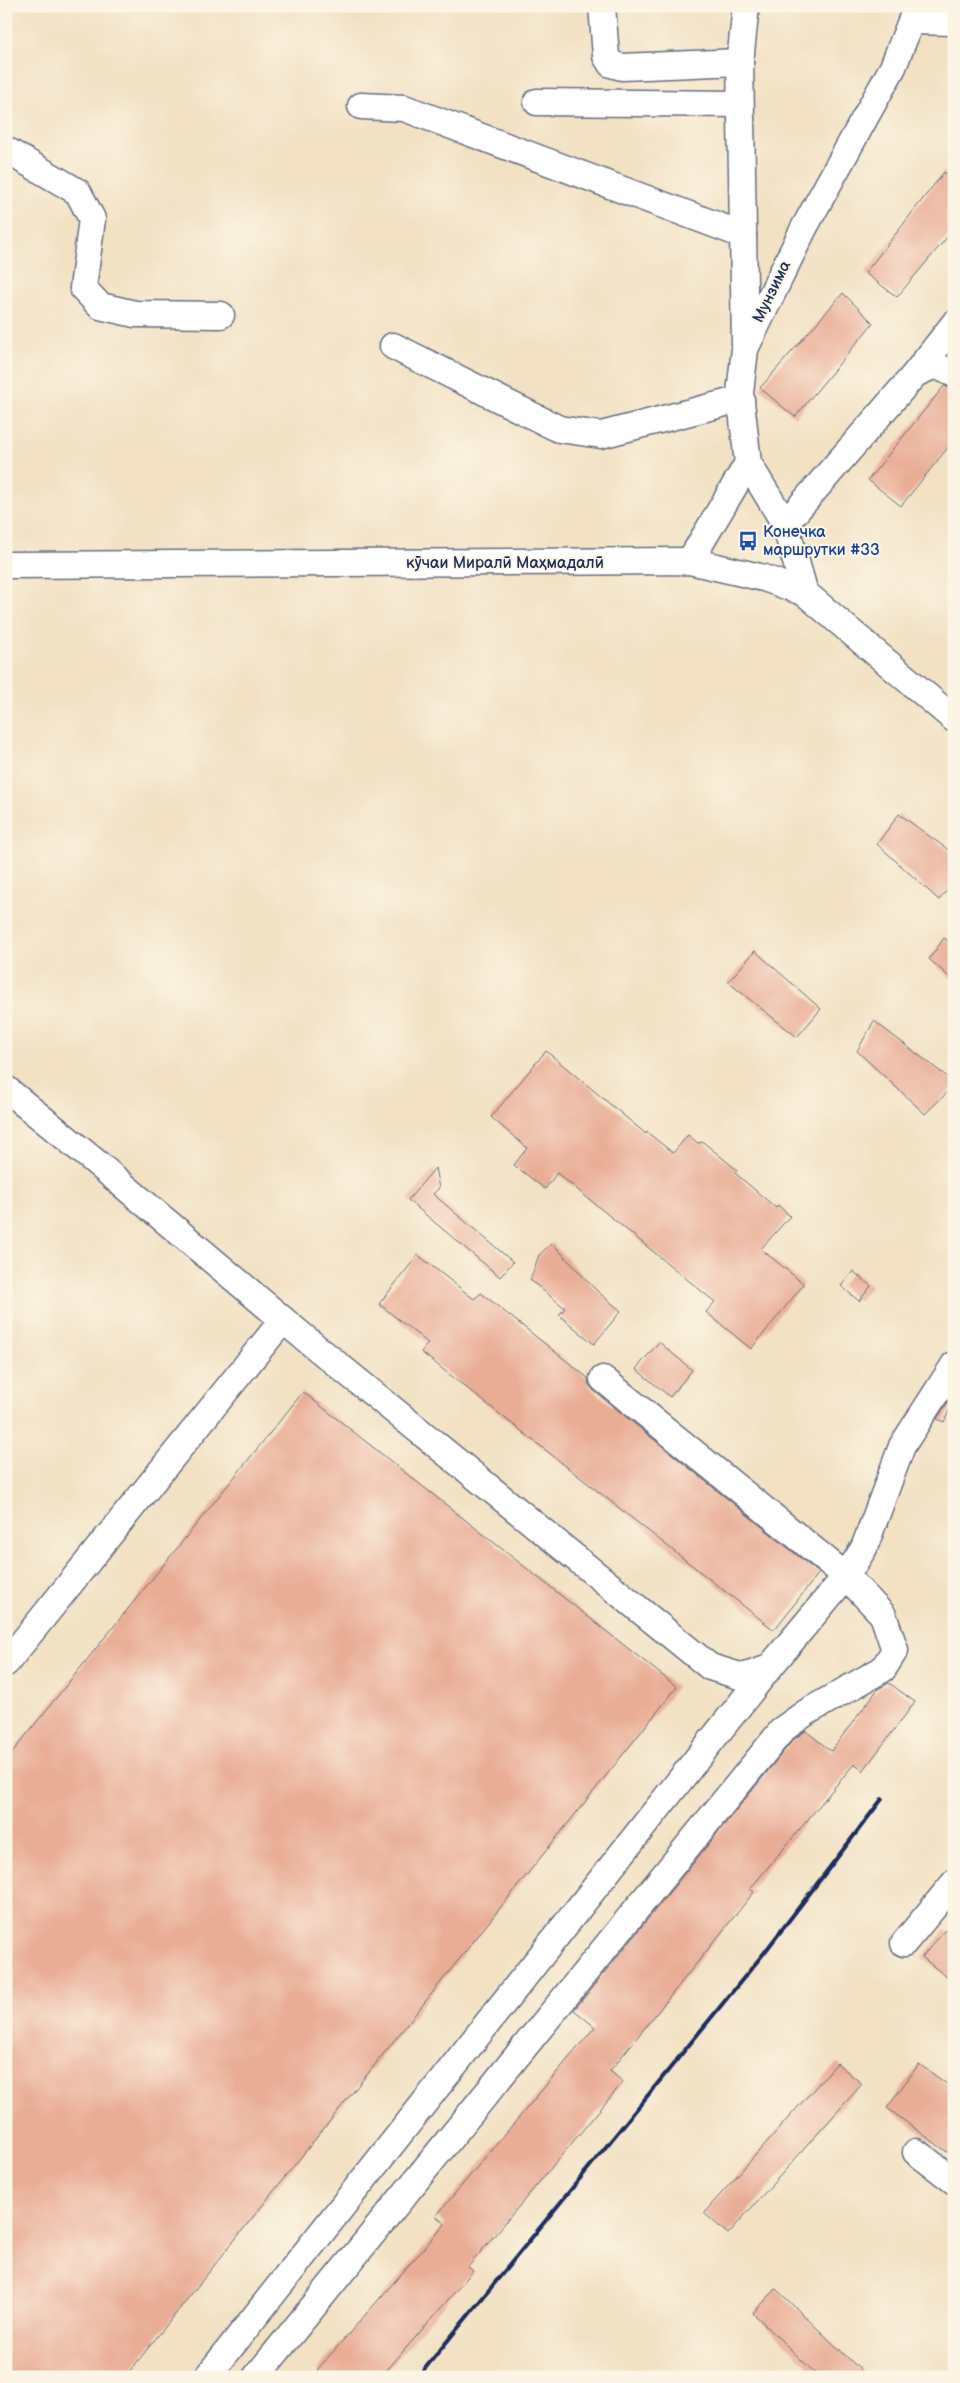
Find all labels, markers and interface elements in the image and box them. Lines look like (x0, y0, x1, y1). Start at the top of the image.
street label: Мунзима (749, 257, 795, 326)
place label: Конечка маршрутки #33 (763, 523, 880, 560)
bus stop icon: Конечка маршрутки #33 (737, 530, 759, 552)
street label: кӯчаи Миралӣ Маҳмадалӣ (406, 554, 604, 573)

